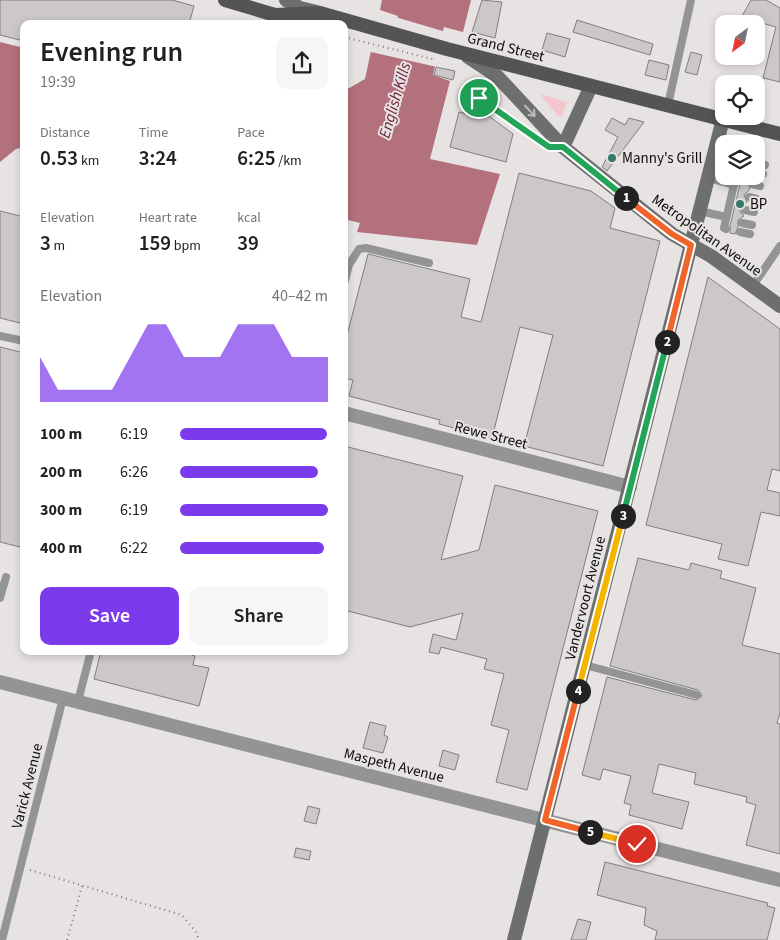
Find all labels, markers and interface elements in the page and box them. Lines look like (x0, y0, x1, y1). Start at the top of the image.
north arrow (715, 15, 765, 65)
map controls (715, 15, 765, 185)
street label: Grand Street (465, 28, 547, 67)
text: Evening run (40, 32, 183, 72)
button: share (276, 37, 328, 89)
water label: English Kills (374, 59, 416, 141)
text: 19:39 (40, 71, 76, 93)
button: locate (715, 75, 765, 125)
pin (458, 77, 500, 119)
icon: arrive (465, 84, 493, 112)
one-way arrow (524, 105, 536, 118)
text: Distance (40, 123, 90, 143)
text: Time (139, 123, 168, 143)
text: Pace (237, 123, 265, 143)
button: layers (715, 135, 765, 185)
text: 0.53 (40, 143, 78, 173)
text: 3:24 (139, 143, 177, 173)
text: 6:25 (237, 143, 275, 173)
place label: Manny's Grill (622, 148, 703, 169)
text: km (78, 151, 99, 171)
text: /km (275, 151, 302, 171)
marker: Manny's Grill (606, 152, 618, 164)
pin: 1 (614, 186, 638, 210)
text: 1 (623, 188, 630, 208)
street label: Metropolitan Avenue (647, 189, 766, 281)
place label: BP (750, 194, 767, 215)
marker: BP (734, 198, 746, 210)
text: Elevation (40, 208, 95, 228)
text: Heart rate (139, 208, 197, 228)
text: kcal (237, 208, 261, 228)
text: 3 (40, 228, 51, 258)
text: 159 (139, 228, 171, 258)
text: 39 (237, 228, 259, 258)
text: m (51, 236, 65, 256)
text: bpm (171, 236, 201, 256)
text: Elevation (40, 285, 102, 307)
text: 40–42 m (272, 285, 328, 307)
pin: 2 (654, 330, 680, 354)
text: 2 (664, 332, 671, 352)
street label: Rewe Street (452, 416, 530, 455)
text: 100 m (40, 423, 82, 445)
text: 6:19 (120, 423, 148, 445)
text: 200 m (40, 461, 82, 483)
text: 6:26 (120, 461, 148, 483)
text: 300 m (40, 499, 82, 521)
text: 6:19 (120, 499, 148, 521)
pin: 3 (610, 504, 636, 528)
text: 3 (620, 506, 627, 526)
street label: Vandervoort Avenue (560, 534, 611, 662)
text: 400 m (40, 537, 82, 559)
text: 6:22 (120, 537, 148, 559)
button: Save (40, 587, 179, 645)
button: Share (189, 587, 328, 645)
pin: 4 (566, 678, 590, 704)
text: 4 (575, 681, 582, 701)
street label: Varick Avenue (7, 741, 48, 831)
street label: Maspeth Avenue (341, 743, 446, 788)
pin: 5 (578, 820, 602, 844)
text: 5 (587, 822, 594, 842)
pin (616, 823, 658, 865)
icon: check (623, 830, 651, 858)

